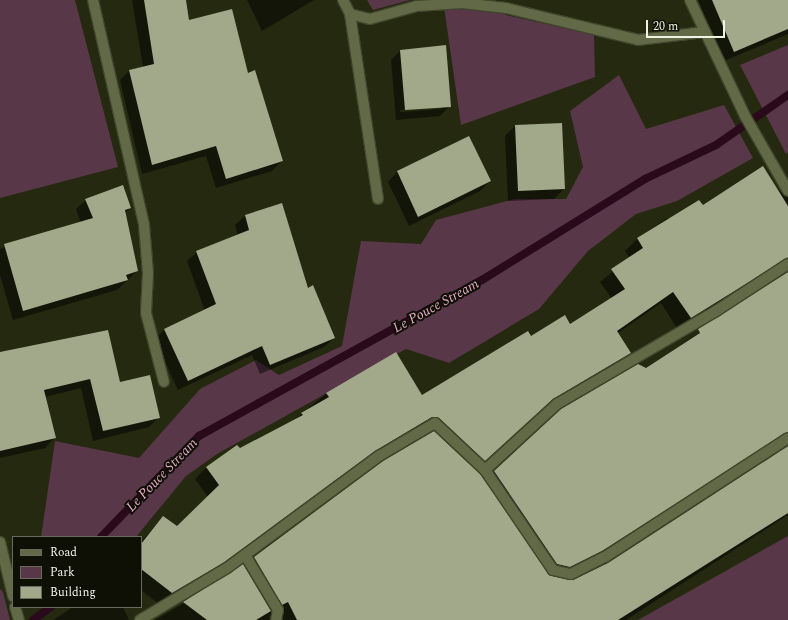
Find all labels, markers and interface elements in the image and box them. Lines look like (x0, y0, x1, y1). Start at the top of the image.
scale bar (648, 12, 727, 38)
text: 20 m (653, 17, 678, 36)
water label: Le Pouce Stream (390, 275, 482, 337)
water label: Le Pouce Stream (123, 435, 201, 515)
legend (12, 536, 142, 608)
text: Road (50, 543, 77, 562)
text: Park (50, 563, 75, 582)
text: Building (50, 583, 96, 602)

